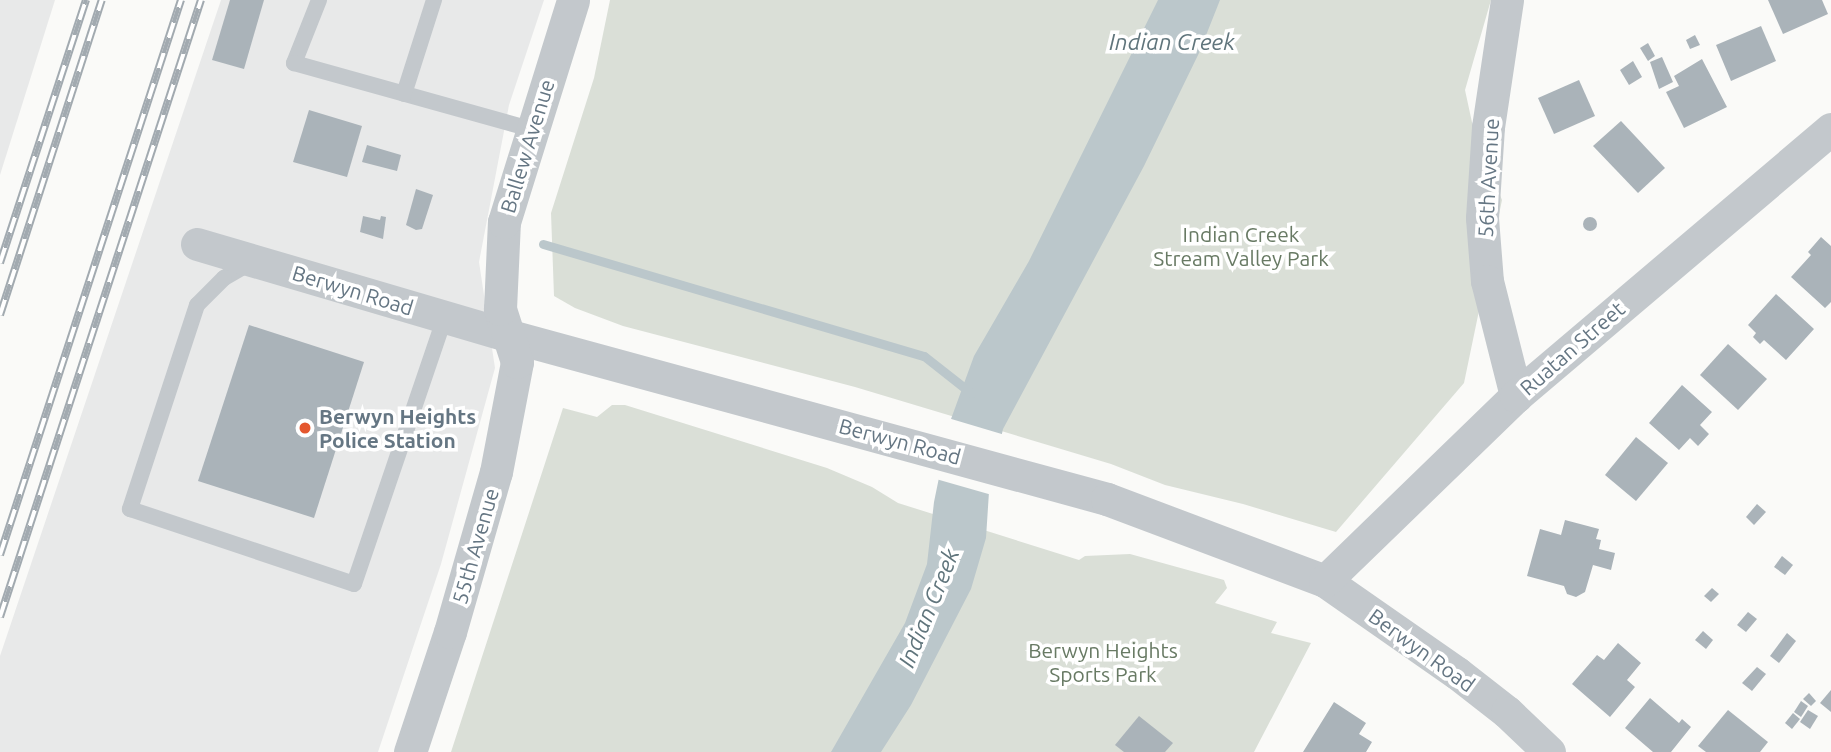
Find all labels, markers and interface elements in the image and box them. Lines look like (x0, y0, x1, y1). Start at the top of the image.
water label: Indian Creek (1109, 28, 1235, 56)
street label: Ballew Avenue (495, 76, 559, 216)
street label: 56th Avenue (1472, 118, 1504, 238)
park label: Indian Creek Stream Valley Park (1153, 221, 1329, 271)
street label: Berwyn Road (289, 260, 417, 320)
street label: Ruatan Street (1515, 296, 1629, 400)
place label: Berwyn Heights Police Station (319, 403, 476, 453)
street label: Berwyn Road (836, 413, 964, 469)
marker: Berwyn Heights Police Station (297, 420, 313, 436)
street label: 55th Avenue (446, 485, 504, 607)
water label: Indian Creek (893, 544, 965, 672)
street label: Berwyn Road (1364, 603, 1480, 697)
park label: Berwyn Heights Sports Park (1028, 637, 1178, 687)

